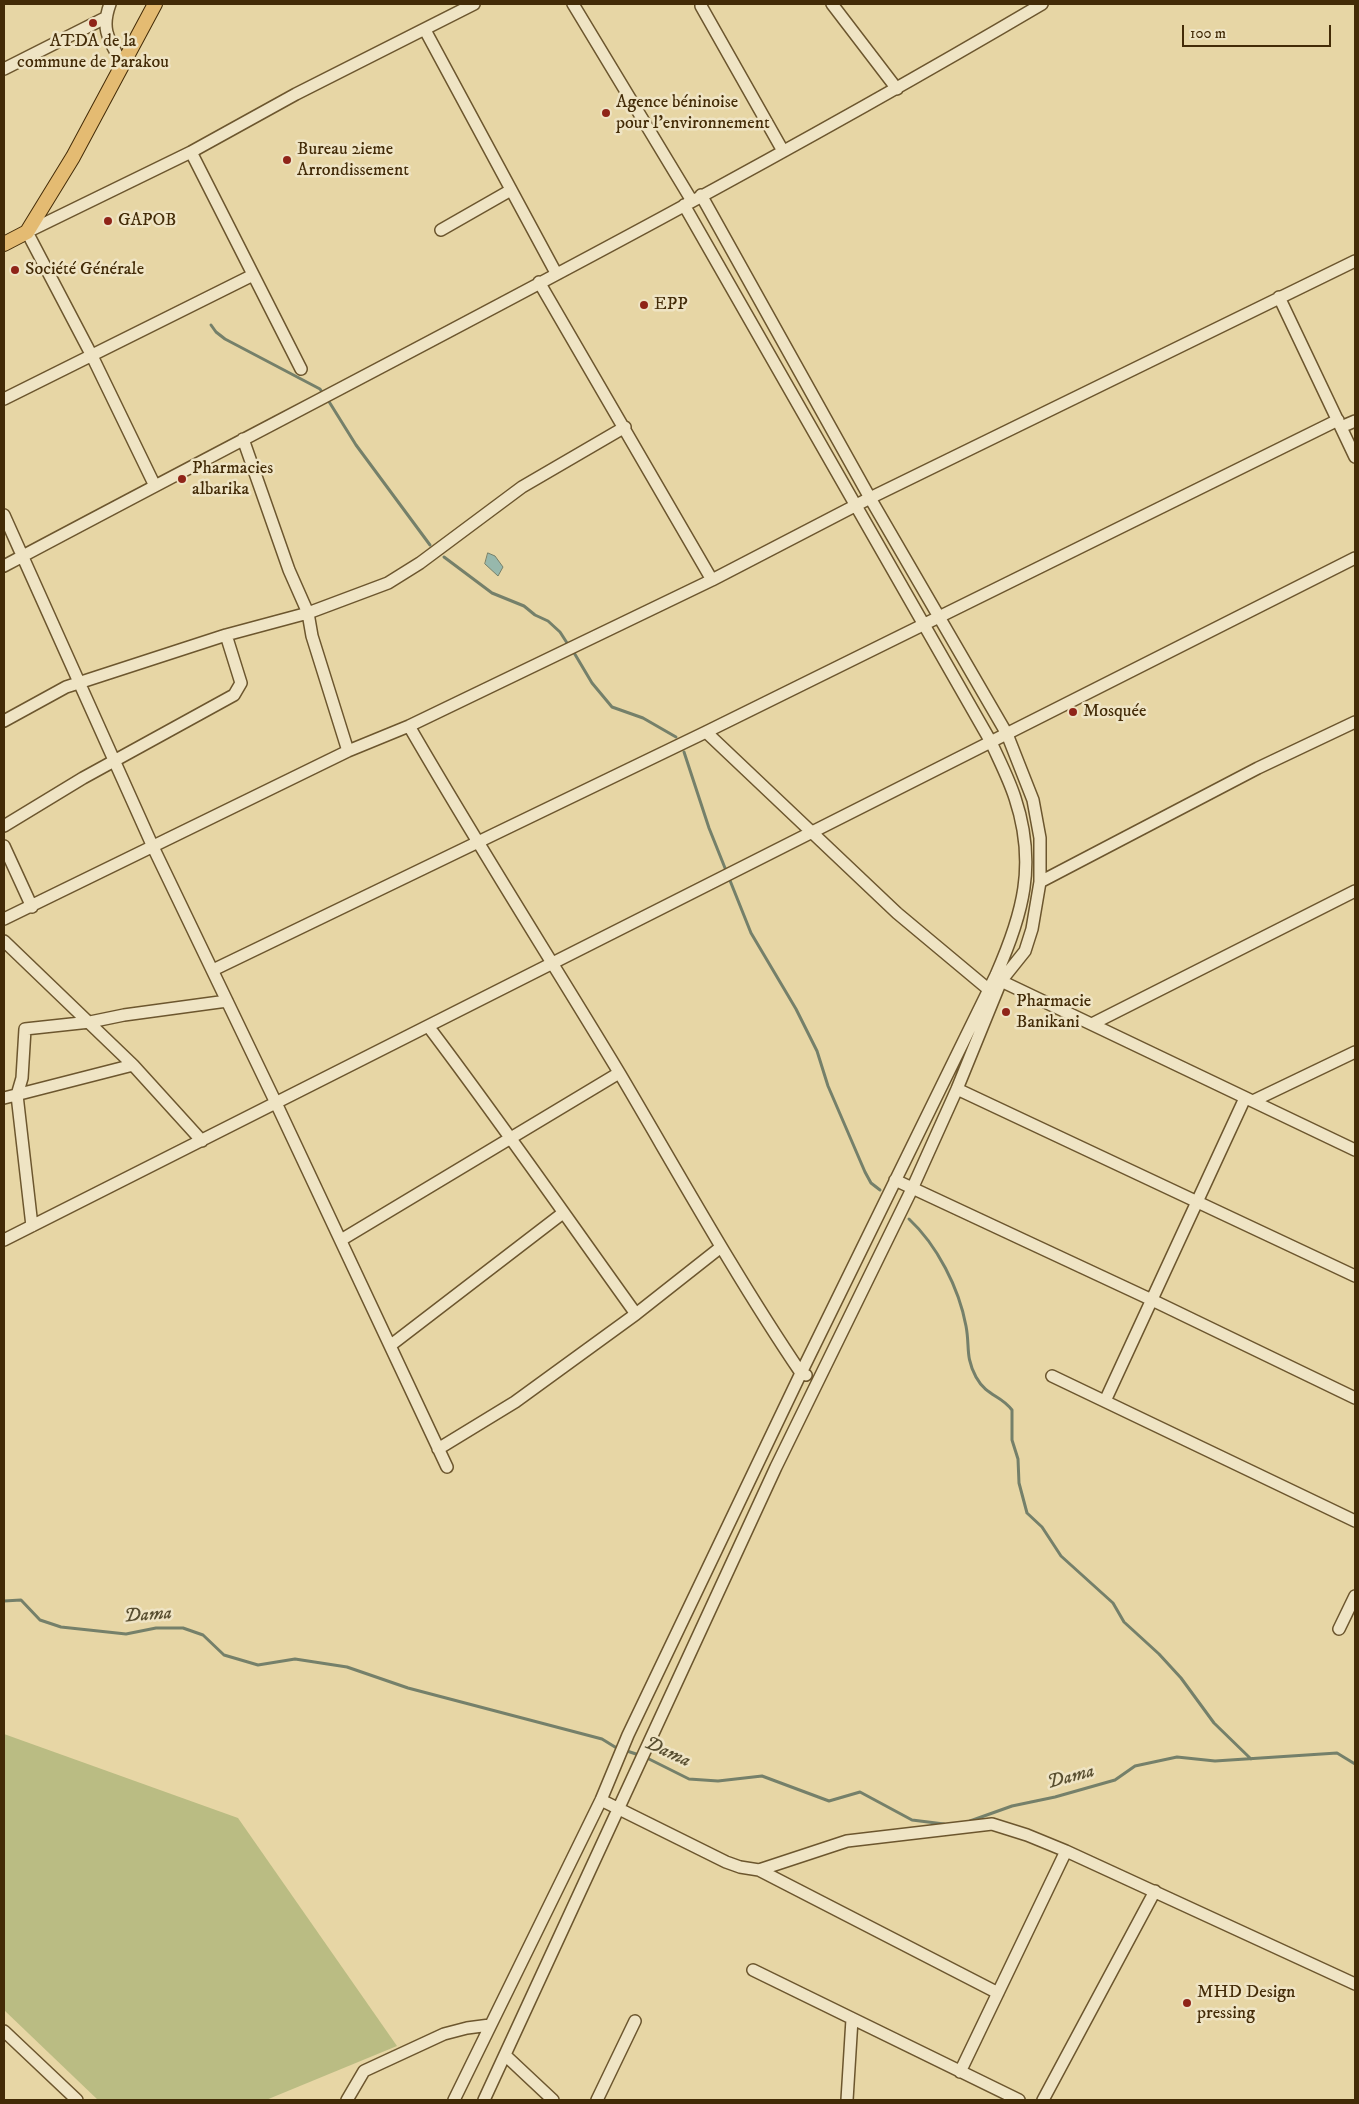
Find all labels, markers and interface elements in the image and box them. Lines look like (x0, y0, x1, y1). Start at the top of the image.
scale bar (1184, 15, 1333, 47)
marker: ATDA de la commune de Parakou (87, 17, 99, 29)
text: 100 m (1190, 24, 1226, 43)
place label: ATDA de la commune de Parakou (17, 31, 169, 74)
place label: Agence béninoise pour l'environnement (616, 92, 770, 134)
marker: Agence béninoise pour l'environnement (600, 107, 612, 119)
place label: Bureau 2ieme Arrondissement (297, 139, 409, 182)
marker: Bureau 2ieme Arrondissement (281, 154, 293, 166)
place label: GAPOB (118, 210, 176, 232)
marker: GAPOB (102, 215, 114, 227)
place label: Société Générale (25, 259, 144, 281)
marker: Société Générale (9, 264, 21, 276)
place label: EPP (654, 294, 688, 316)
marker: EPP (638, 299, 650, 311)
place label: Pharmacies albarika (192, 458, 273, 500)
marker: Pharmacies albarika (176, 473, 188, 485)
place label: Mosquée (1083, 701, 1146, 723)
marker: Mosquée (1067, 706, 1079, 718)
place label: Pharmacie Banikani (1016, 991, 1091, 1034)
marker: Pharmacie Banikani (1000, 1006, 1012, 1018)
water label: Dama (123, 1603, 173, 1629)
water label: Dama (640, 1733, 694, 1773)
water label: Dama (1045, 1761, 1097, 1795)
place label: MHD Design pressing (1197, 1982, 1296, 2025)
marker: MHD Design pressing (1181, 1997, 1193, 2009)

